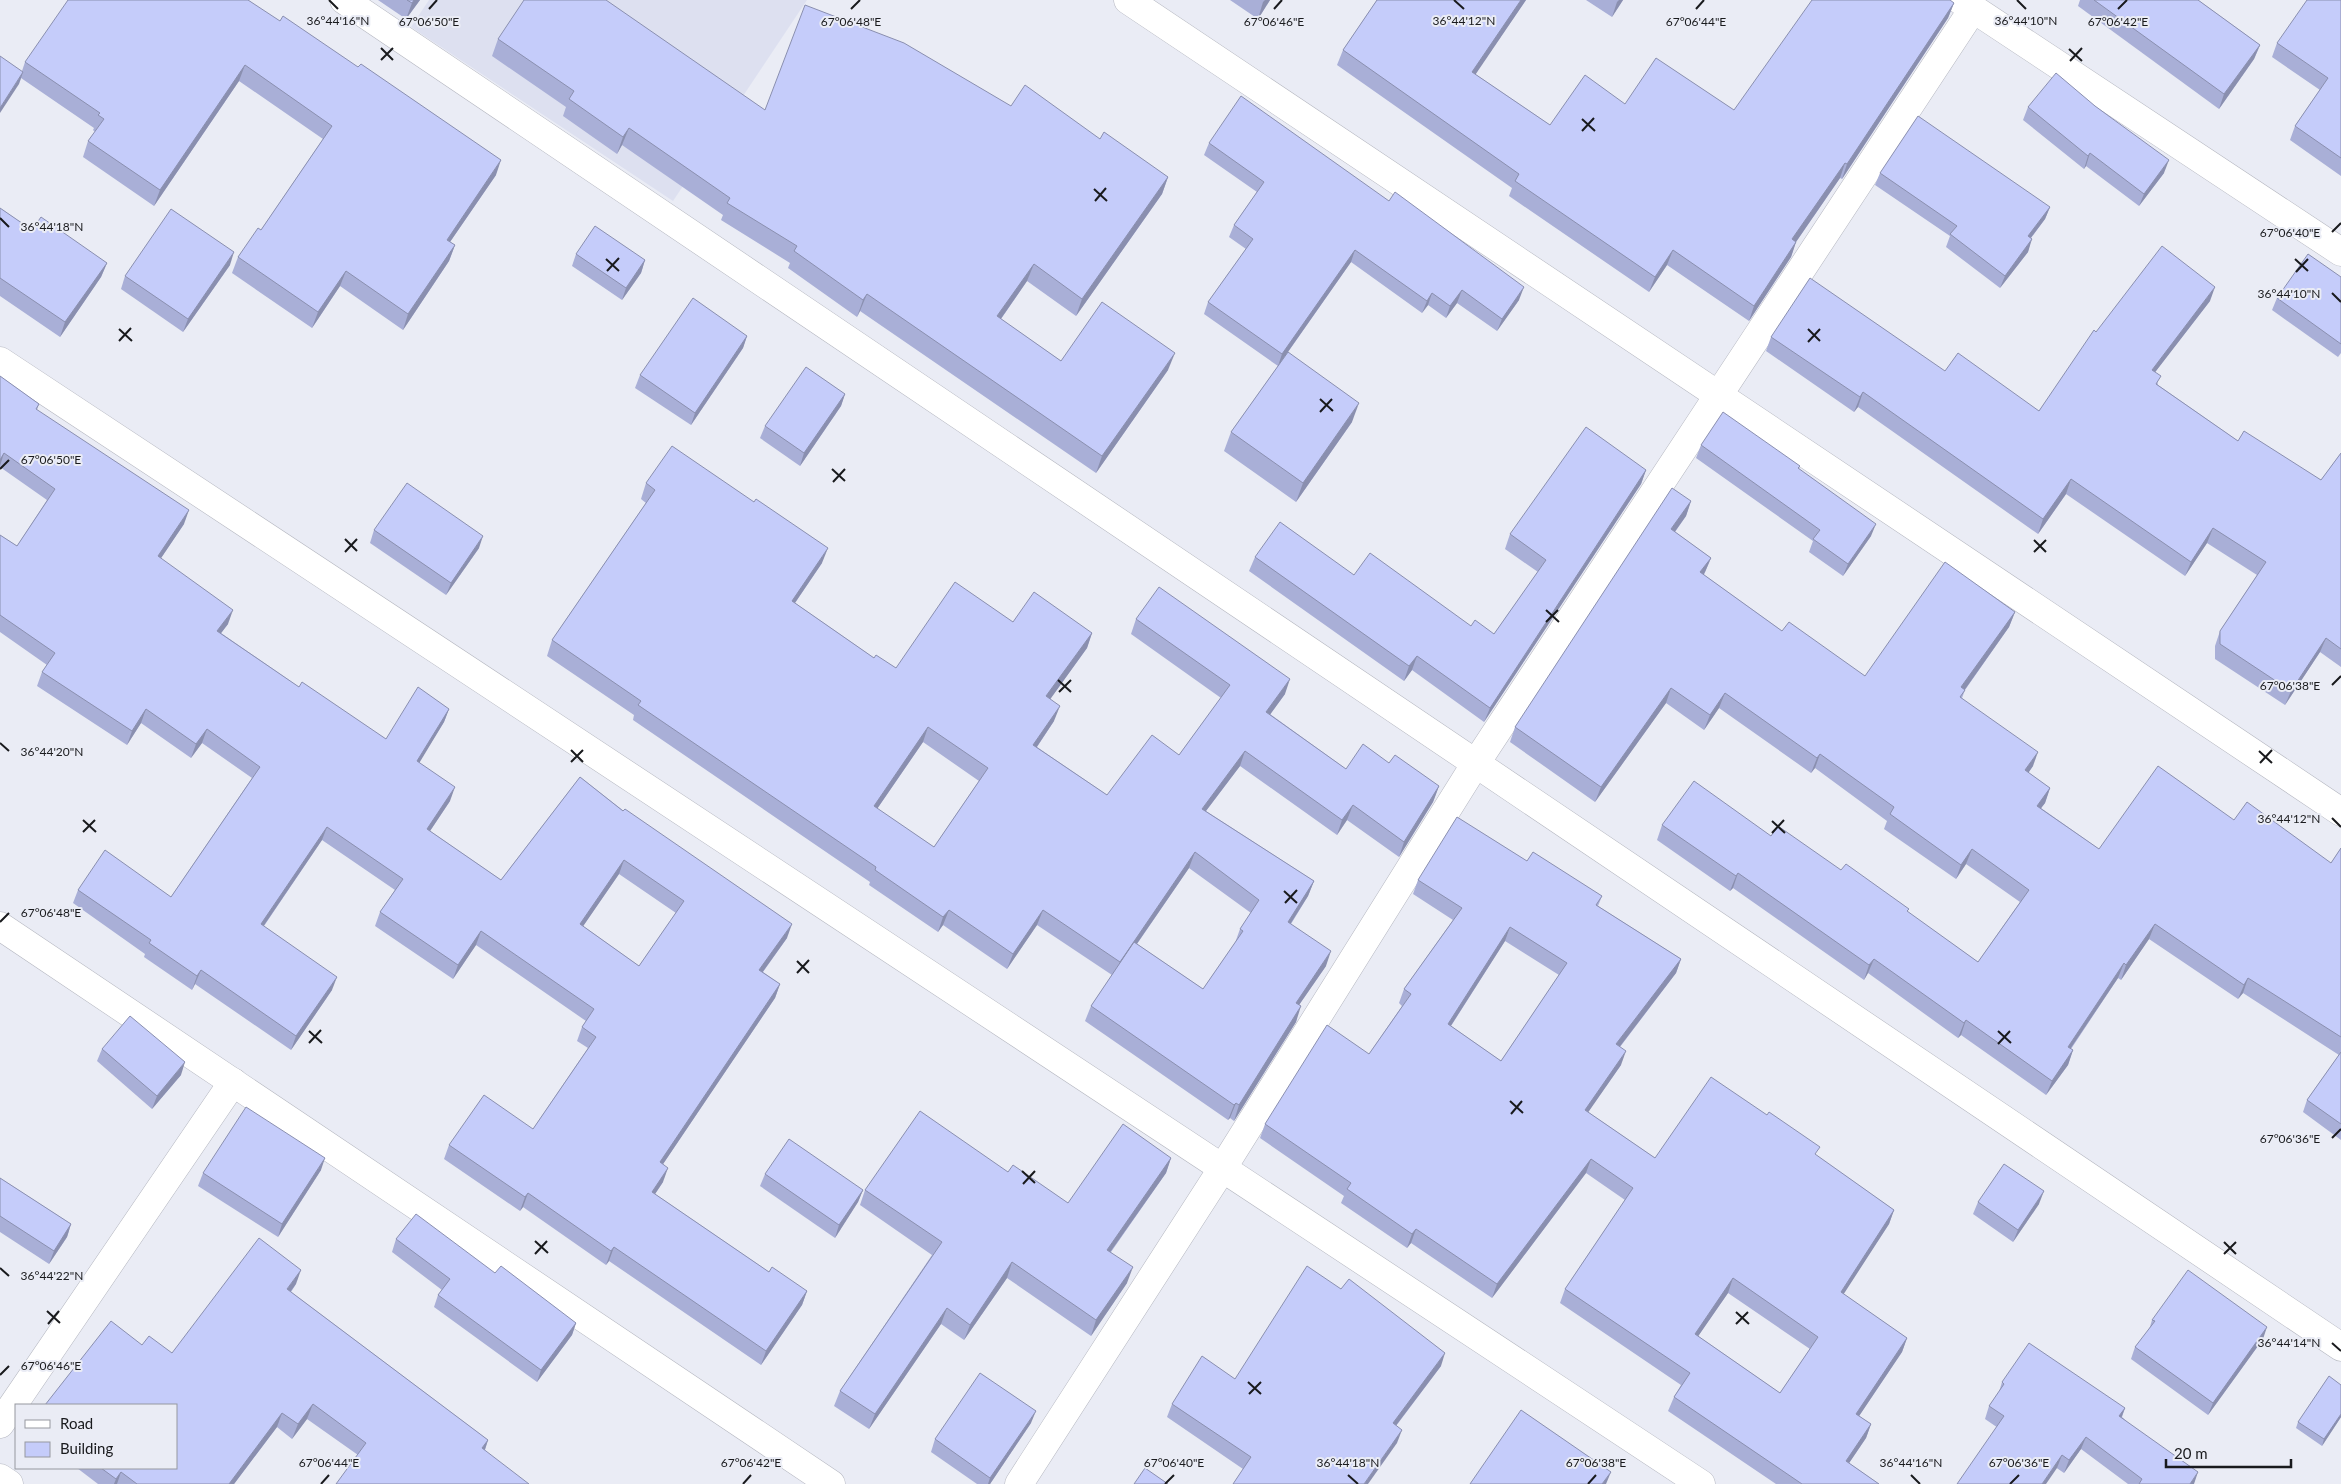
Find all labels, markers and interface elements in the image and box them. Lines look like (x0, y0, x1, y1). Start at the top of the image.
text: 36°44'16"N (307, 13, 369, 28)
text: 36°44'12"N (1433, 13, 1495, 28)
text: 36°44'10"N (1995, 13, 2057, 28)
text: 67°06'50"E (399, 14, 459, 29)
text: 67°06'48"E (821, 14, 881, 29)
text: 67°06'46"E (1244, 14, 1304, 29)
text: 67°06'44"E (1666, 14, 1726, 29)
text: 67°06'42"E (2088, 14, 2148, 29)
text: 36°44'18"N (21, 219, 83, 234)
text: 67°06'40"E (2260, 225, 2320, 240)
text: 36°44'10"N (2258, 286, 2320, 301)
text: 67°06'50"E (21, 452, 81, 467)
text: 67°06'38"E (2260, 678, 2320, 693)
text: 36°44'20"N (21, 744, 83, 759)
text: 36°44'12"N (2258, 811, 2320, 826)
text: 67°06'48"E (21, 905, 81, 920)
text: 67°06'36"E (2260, 1131, 2320, 1146)
text: 36°44'22"N (21, 1268, 83, 1283)
text: 36°44'14"N (2258, 1335, 2320, 1350)
text: 67°06'46"E (21, 1358, 81, 1373)
legend (15, 1404, 178, 1469)
text: Road (60, 1414, 93, 1432)
scale bar (2166, 1436, 2291, 1468)
text: Building (60, 1439, 113, 1457)
text: 20 m (2174, 1444, 2208, 1462)
text: 67°06'44"E (299, 1455, 359, 1470)
text: 67°06'42"E (721, 1455, 781, 1470)
text: 67°06'40"E (1144, 1455, 1204, 1470)
text: 36°44'18"N (1317, 1455, 1379, 1470)
text: 67°06'38"E (1566, 1455, 1626, 1470)
text: 36°44'16"N (1880, 1455, 1942, 1470)
text: 67°06'36"E (1989, 1455, 2049, 1470)

